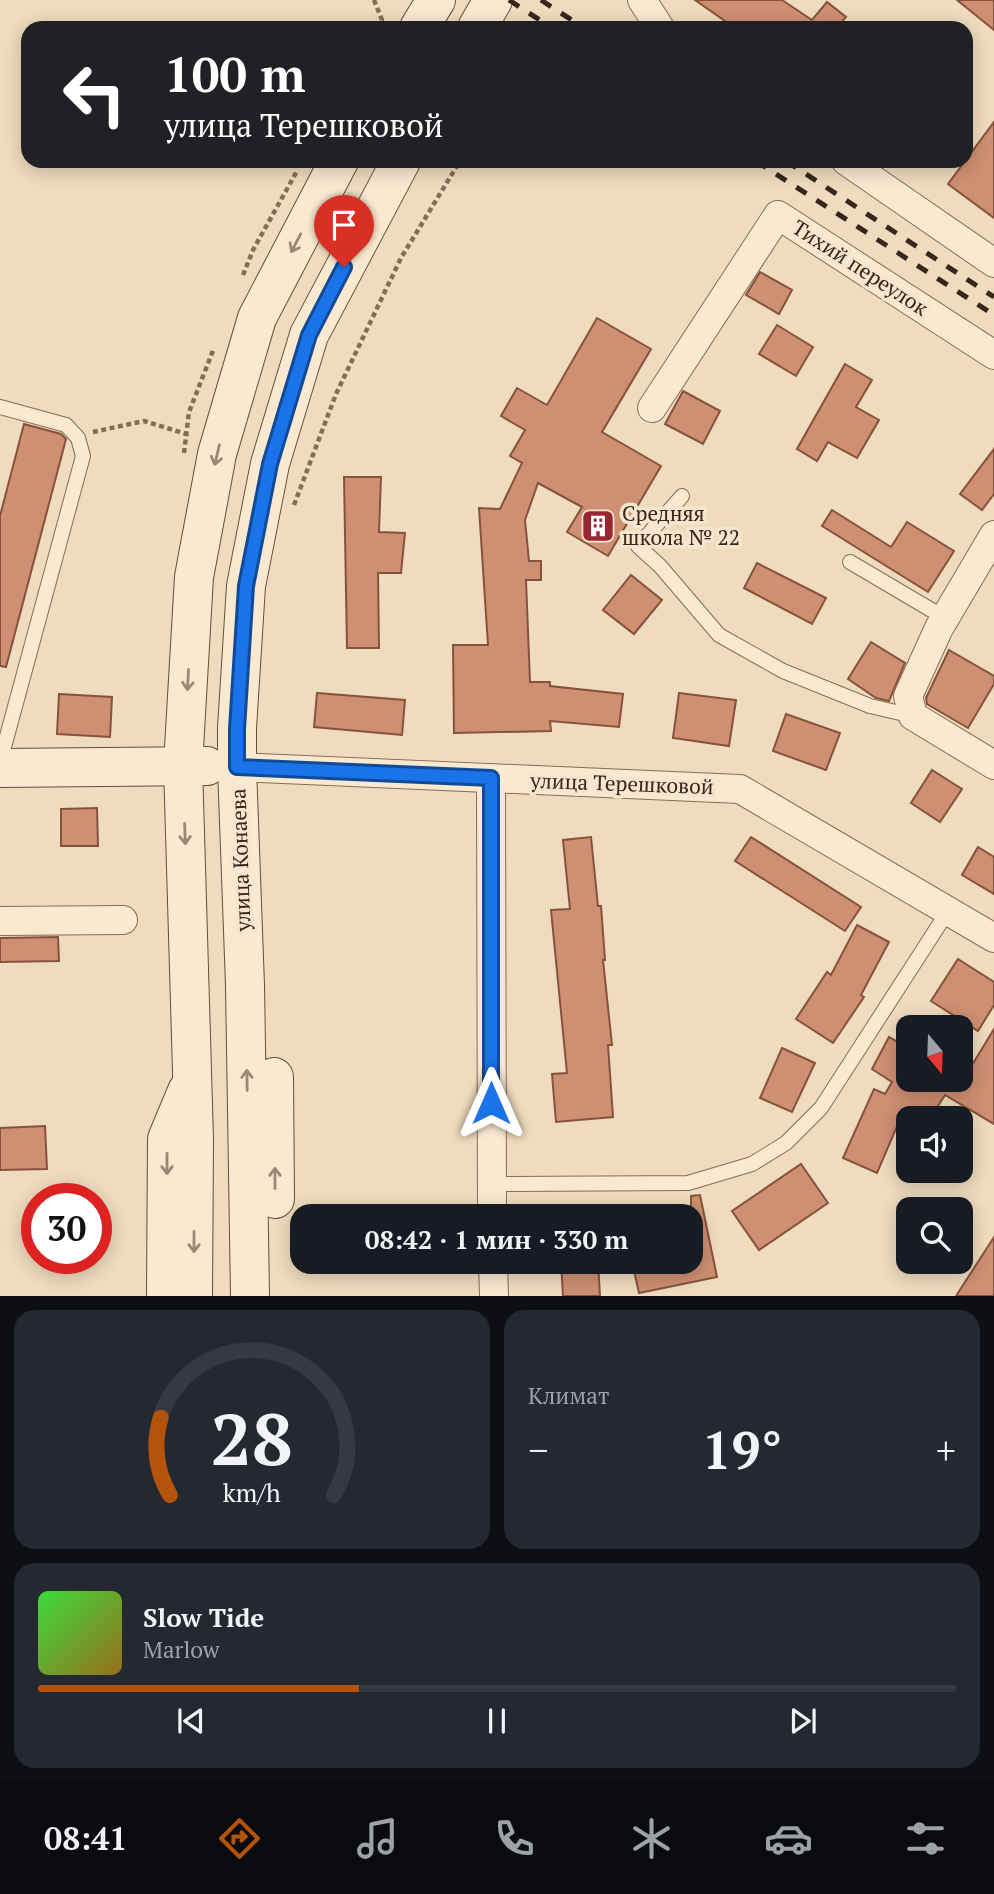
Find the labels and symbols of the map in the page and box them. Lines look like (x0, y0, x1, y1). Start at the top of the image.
pin (314, 195, 374, 267)
street label: Тихий переулок (787, 213, 934, 322)
one-way arrow (289, 232, 302, 253)
one-way arrow (210, 443, 223, 466)
place label: Средняя школа № 22 (622, 499, 740, 551)
building icon: Средняя школа № 22 (579, 507, 617, 545)
one-way arrow (181, 669, 194, 691)
street label: улица Терешковой (529, 766, 714, 800)
street label: улица Конаева (223, 788, 257, 933)
one-way arrow (179, 822, 192, 845)
north arrow (896, 1015, 973, 1092)
position arrow (454, 1066, 528, 1140)
one-way arrow (241, 1069, 254, 1092)
one-way arrow (160, 1152, 174, 1175)
one-way arrow (268, 1167, 282, 1190)
speed limit sign: 30 (21, 1183, 112, 1274)
one-way arrow (187, 1230, 200, 1253)

